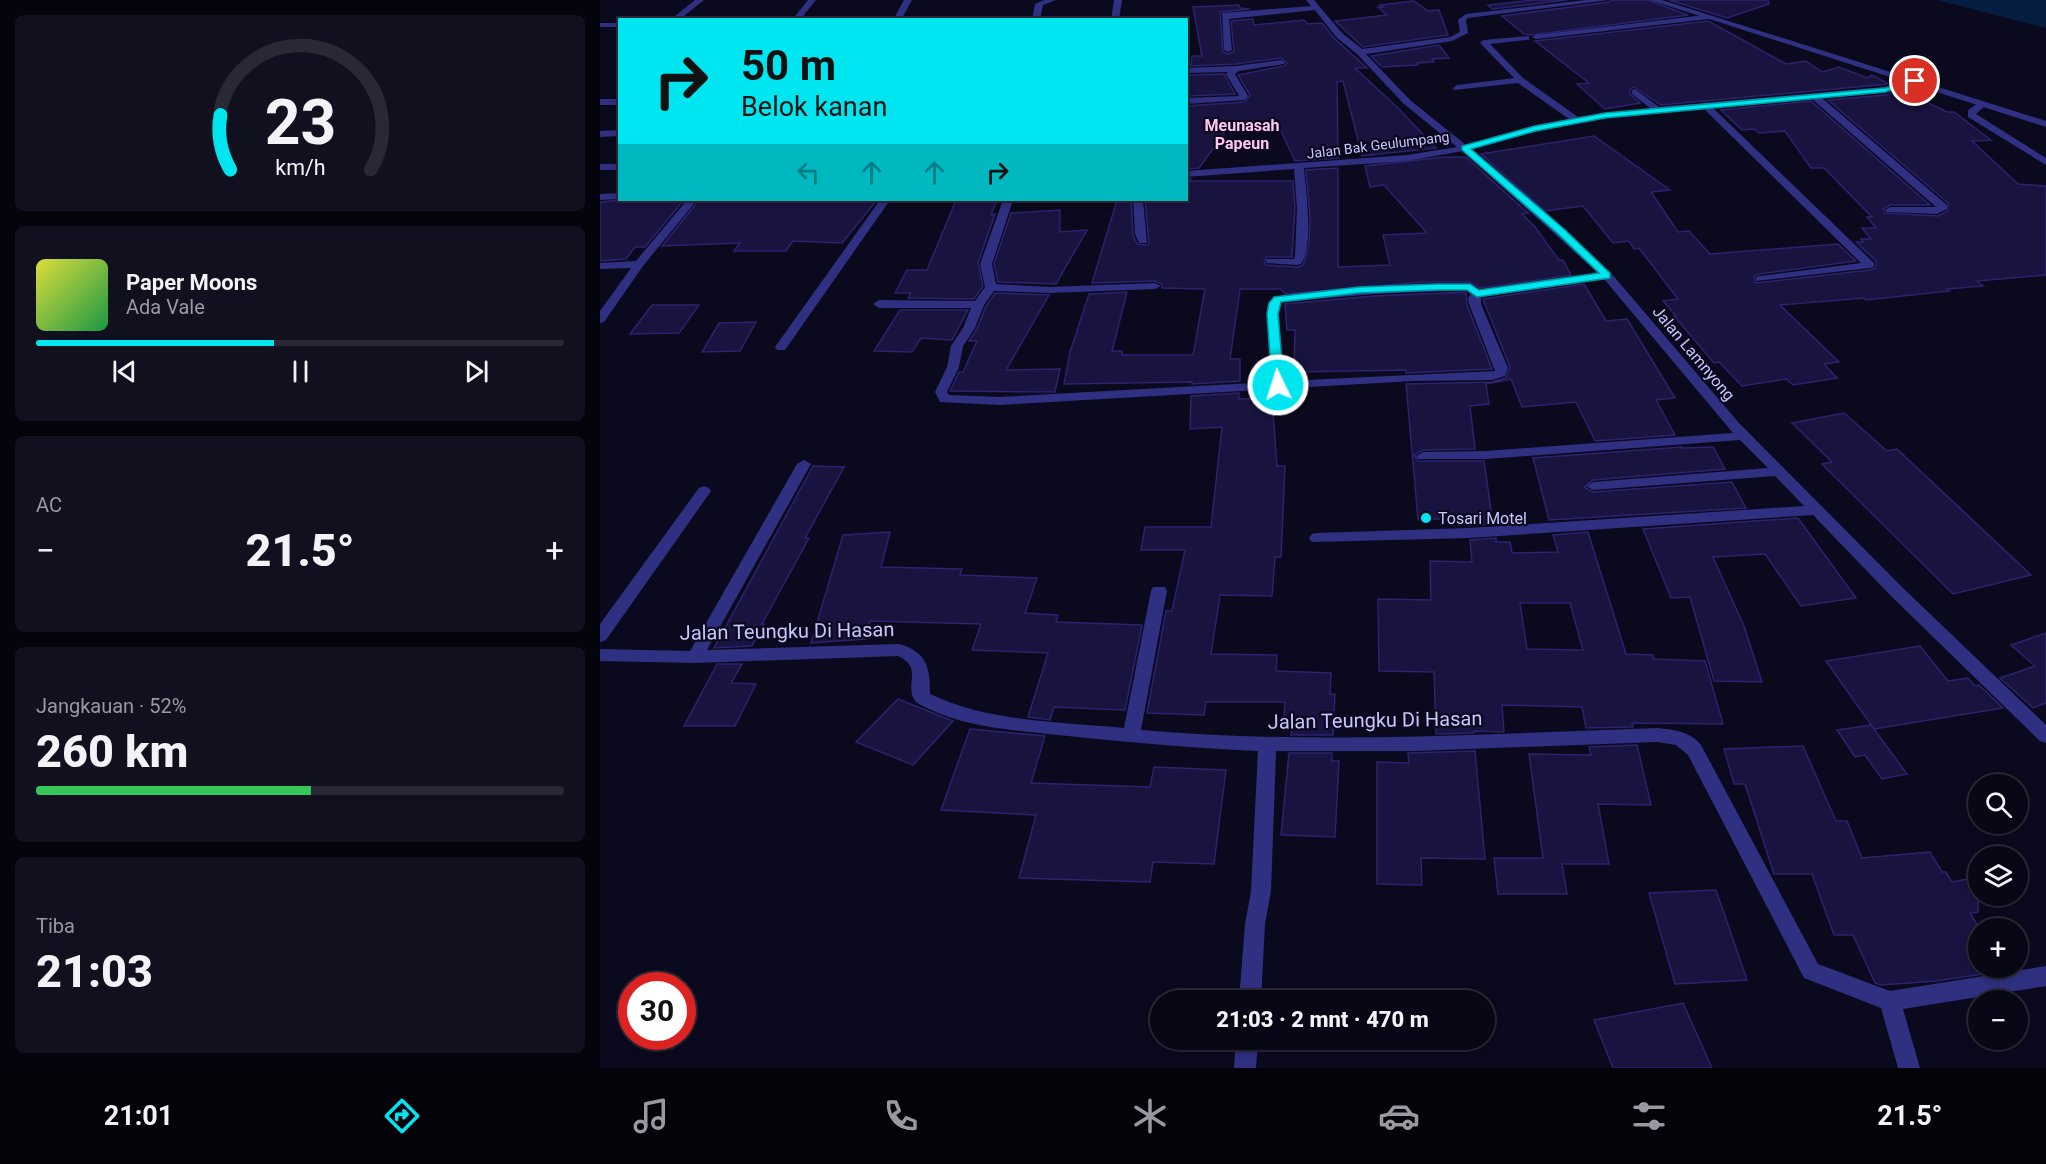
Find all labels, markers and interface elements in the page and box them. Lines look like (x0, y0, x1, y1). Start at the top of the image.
text: 50 m (741, 41, 836, 90)
icon: right (642, 42, 720, 120)
pin (1889, 55, 1940, 106)
icon: arrive (1898, 64, 1931, 97)
text: 23 (264, 86, 336, 159)
text: Belok kanan (741, 91, 887, 123)
district label: Meunasah Papeun (1205, 116, 1279, 153)
street label: Jalan Bak Geulumpang (1306, 128, 1450, 162)
text: km/h (275, 155, 325, 180)
icon: left (792, 156, 825, 189)
icon: ahead (855, 156, 888, 189)
icon: ahead (918, 156, 951, 189)
icon: right (981, 156, 1014, 189)
text: Paper Moons (126, 270, 257, 295)
text: Ada Vale (126, 295, 205, 319)
street label: Jalan Lamnyong (1649, 302, 1739, 404)
position arrow (1246, 353, 1310, 417)
icon: previous (108, 355, 141, 388)
icon: pause (284, 355, 317, 388)
icon: next (460, 355, 493, 388)
text: AC (36, 493, 62, 517)
place label: Tosari Motel (1438, 509, 1527, 528)
marker: Tosari Motel (1419, 511, 1433, 525)
text: 21.5° (246, 524, 355, 577)
text: − (36, 531, 55, 570)
text: + (545, 531, 564, 570)
street label: Jalan Teungku Di Hasan (680, 617, 894, 645)
text: Jangkauan · 52% (36, 694, 186, 718)
street label: Jalan Teungku Di Hasan (1268, 706, 1482, 734)
text: 260 km (36, 725, 188, 778)
map controls (1968, 774, 2028, 1050)
button: search (1968, 774, 2028, 834)
button: layers (1968, 846, 2028, 906)
text: Tiba (36, 914, 75, 938)
button: + (1968, 918, 2028, 978)
text: 21:03 (36, 945, 153, 998)
speed limit sign: 30 (618, 972, 696, 1050)
button: − (1968, 990, 2028, 1050)
text: 21:03 · 2 mnt · 470 m (1216, 1007, 1429, 1032)
icon: directions (381, 1095, 423, 1137)
icon: music (630, 1095, 672, 1137)
icon: phone (880, 1095, 922, 1137)
icon: climate (1129, 1095, 1171, 1137)
icon: car (1378, 1095, 1420, 1137)
icon: filters (1628, 1095, 1670, 1137)
text: 21:01 (104, 1100, 173, 1132)
text: 21.5° (1877, 1100, 1942, 1132)

